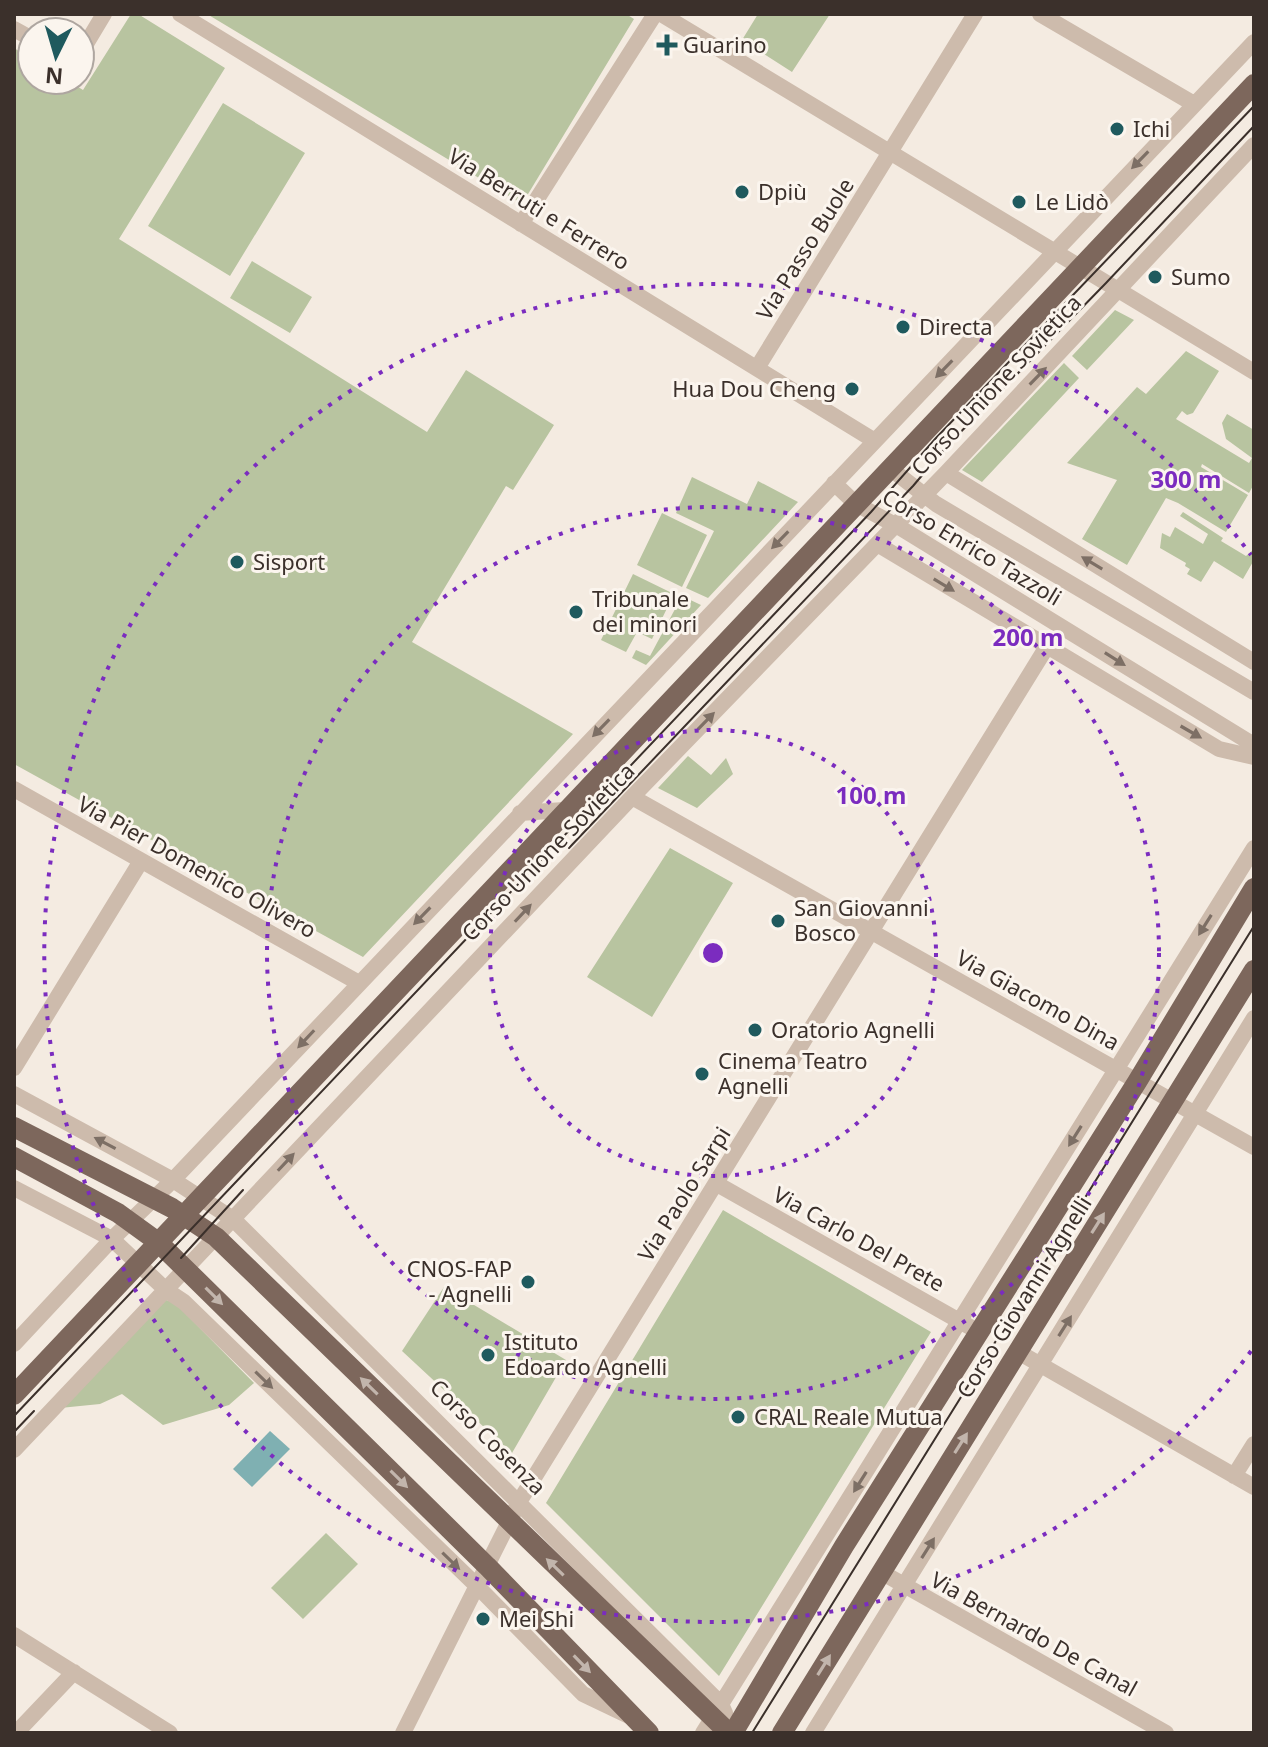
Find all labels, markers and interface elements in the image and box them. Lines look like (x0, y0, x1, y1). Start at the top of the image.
north arrow (16, 16, 96, 96)
place label: Guarino (683, 29, 767, 59)
marker: Guarino (658, 36, 676, 54)
text: N (44, 61, 64, 93)
place label: Ichi (1133, 113, 1170, 143)
marker: Ichi (1108, 120, 1126, 138)
street label: Via Berruti e Ferrero (443, 140, 636, 276)
one-way arrow (1131, 150, 1150, 169)
street label: Via Passo Buole (749, 172, 860, 325)
place label: Dpiù (758, 176, 807, 206)
marker: Dpiù (733, 183, 751, 201)
place label: Le Lidò (1035, 186, 1109, 216)
marker: Le Lidò (1010, 193, 1028, 211)
place label: Sumo (1171, 261, 1231, 291)
marker: Sumo (1146, 268, 1164, 286)
street label: Corso Unione Sovietica (903, 287, 1087, 481)
place label: Directa (919, 311, 993, 341)
marker: Directa (894, 318, 912, 336)
one-way arrow (935, 359, 953, 378)
one-way arrow (1028, 366, 1046, 385)
place label: Hua Dou Cheng (672, 373, 836, 403)
marker: Hua Dou Cheng (843, 380, 861, 398)
text: 300 m (1151, 462, 1221, 495)
street label: Corso Enrico Tazzoli (877, 481, 1068, 612)
one-way arrow (772, 530, 790, 549)
place label: Sisport (253, 546, 325, 576)
marker: Sisport (228, 553, 246, 571)
one-way arrow (1081, 556, 1103, 570)
one-way arrow (933, 577, 955, 591)
place label: Tribunale dei minori (592, 583, 697, 638)
marker: Tribunale dei minori (567, 603, 585, 621)
text: 200 m (993, 620, 1063, 653)
one-way arrow (1104, 652, 1126, 666)
one-way arrow (696, 712, 715, 731)
one-way arrow (593, 718, 611, 737)
one-way arrow (1180, 725, 1202, 739)
street label: Corso Unione Sovietica (454, 756, 640, 947)
text: 100 m (836, 778, 906, 811)
street label: Via Pier Domenico Olivero (73, 788, 322, 944)
place label: San Giovanni Bosco (794, 892, 929, 947)
one-way arrow (513, 904, 532, 923)
one-way arrow (414, 907, 432, 926)
marker: San Giovanni Bosco (769, 912, 787, 930)
one-way arrow (1198, 914, 1213, 935)
centre of rings (699, 939, 727, 967)
street label: Via Giacomo Dina (952, 942, 1125, 1056)
place label: Oratorio Agnelli (771, 1014, 935, 1044)
marker: Oratorio Agnelli (746, 1021, 764, 1039)
one-way arrow (297, 1029, 315, 1048)
place label: Cinema Teatro Agnelli (718, 1045, 868, 1100)
marker: Cinema Teatro Agnelli (693, 1065, 711, 1083)
street label: Via Paolo Sarpi (630, 1121, 736, 1266)
one-way arrow (1067, 1125, 1082, 1146)
one-way arrow (93, 1137, 116, 1150)
one-way arrow (277, 1153, 295, 1172)
street label: Via Carlo Del Prete (768, 1179, 951, 1298)
street label: Corso Giovanni Agnelli (949, 1190, 1098, 1403)
one-way arrow (1091, 1212, 1105, 1234)
place label: CNOS-FAP - Agnelli (407, 1253, 512, 1308)
marker: CNOS-FAP - Agnelli (519, 1273, 537, 1291)
one-way arrow (204, 1286, 223, 1305)
one-way arrow (1057, 1316, 1072, 1337)
place label: Istituto Edoardo Agnelli (504, 1326, 667, 1381)
marker: Istituto Edoardo Agnelli (479, 1346, 497, 1364)
one-way arrow (254, 1370, 273, 1389)
street label: Corso Cosenza (424, 1372, 553, 1501)
one-way arrow (360, 1377, 379, 1396)
place label: CRAL Reale Mutua (754, 1401, 943, 1431)
marker: CRAL Reale Mutua (729, 1408, 747, 1426)
one-way arrow (953, 1433, 968, 1454)
one-way arrow (389, 1469, 408, 1488)
one-way arrow (853, 1471, 867, 1493)
one-way arrow (920, 1537, 935, 1558)
one-way arrow (441, 1551, 460, 1570)
one-way arrow (546, 1558, 565, 1577)
street label: Via Bernardo De Canal (926, 1564, 1143, 1702)
place label: Mei Shi (499, 1603, 574, 1633)
marker: Mei Shi (474, 1610, 492, 1628)
one-way arrow (816, 1653, 831, 1676)
one-way arrow (572, 1654, 591, 1673)

